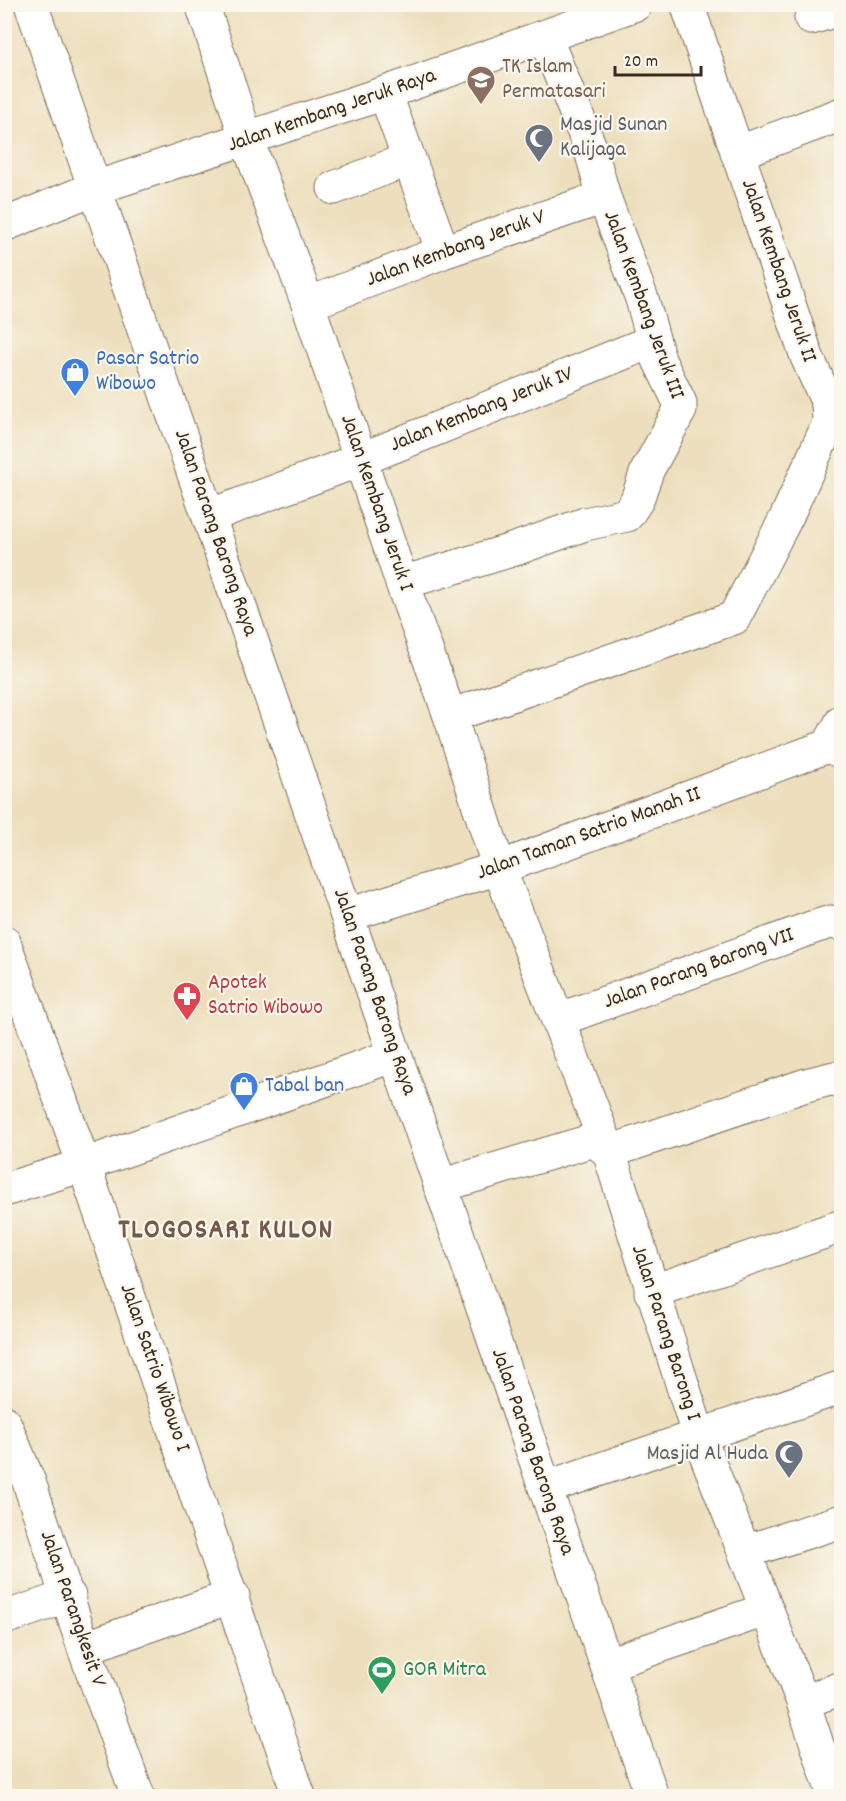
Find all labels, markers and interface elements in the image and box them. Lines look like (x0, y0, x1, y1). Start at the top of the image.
scale bar (615, 39, 700, 77)
text: 20 m (624, 50, 658, 75)
place label: TK Islam Permatasari (502, 52, 605, 108)
street label: Jalan Kembang Jeruk Raya (224, 61, 441, 161)
school or university icon: TK Islam Permatasari (465, 64, 497, 106)
place label: Masjid Sunan Kalijaga (560, 110, 667, 166)
mosque icon: Masjid Sunan Kalijaga (523, 122, 555, 164)
street label: Jalan Kembang Jeruk II (732, 175, 824, 367)
street label: Jalan Kembang Jeruk V (362, 202, 550, 296)
street label: Jalan Kembang Jeruk III (594, 206, 692, 404)
place label: Pasar Satrio Wibowo (96, 344, 199, 400)
shop icon: Pasar Satrio Wibowo (59, 356, 91, 398)
street label: Jalan Kembang Jeruk IV (386, 359, 579, 461)
street label: Jalan Kembang Jeruk I (331, 411, 421, 596)
street label: Jalan Parang Barong Raya (165, 426, 265, 641)
street label: Jalan Taman Satrio Manah II (473, 779, 706, 889)
street label: Jalan Parang Barong Raya (324, 885, 424, 1100)
street label: Jalan Parang Barong VII (600, 920, 799, 1018)
place label: Apotek Satrio Wibowo (208, 968, 323, 1024)
pharmacy icon: Apotek Satrio Wibowo (171, 980, 203, 1022)
shop icon: Tabal ban (228, 1070, 260, 1112)
place label: Tabal ban (265, 1071, 344, 1102)
district label: TLOGOSARI KULON (118, 1212, 334, 1252)
street label: Jalan Parang Barong I (622, 1241, 708, 1425)
street label: Jalan Satrio Wibowo I (111, 1280, 197, 1456)
street label: Jalan Parang Barong Raya (482, 1345, 582, 1560)
mosque icon: Masjid Al Huda (773, 1438, 805, 1480)
place label: Masjid Al Huda (647, 1439, 769, 1470)
street label: Jalan Parangkesit V (31, 1527, 113, 1692)
sports icon: GOR Mitra (366, 1654, 398, 1696)
place label: GOR Mitra (403, 1655, 487, 1686)

